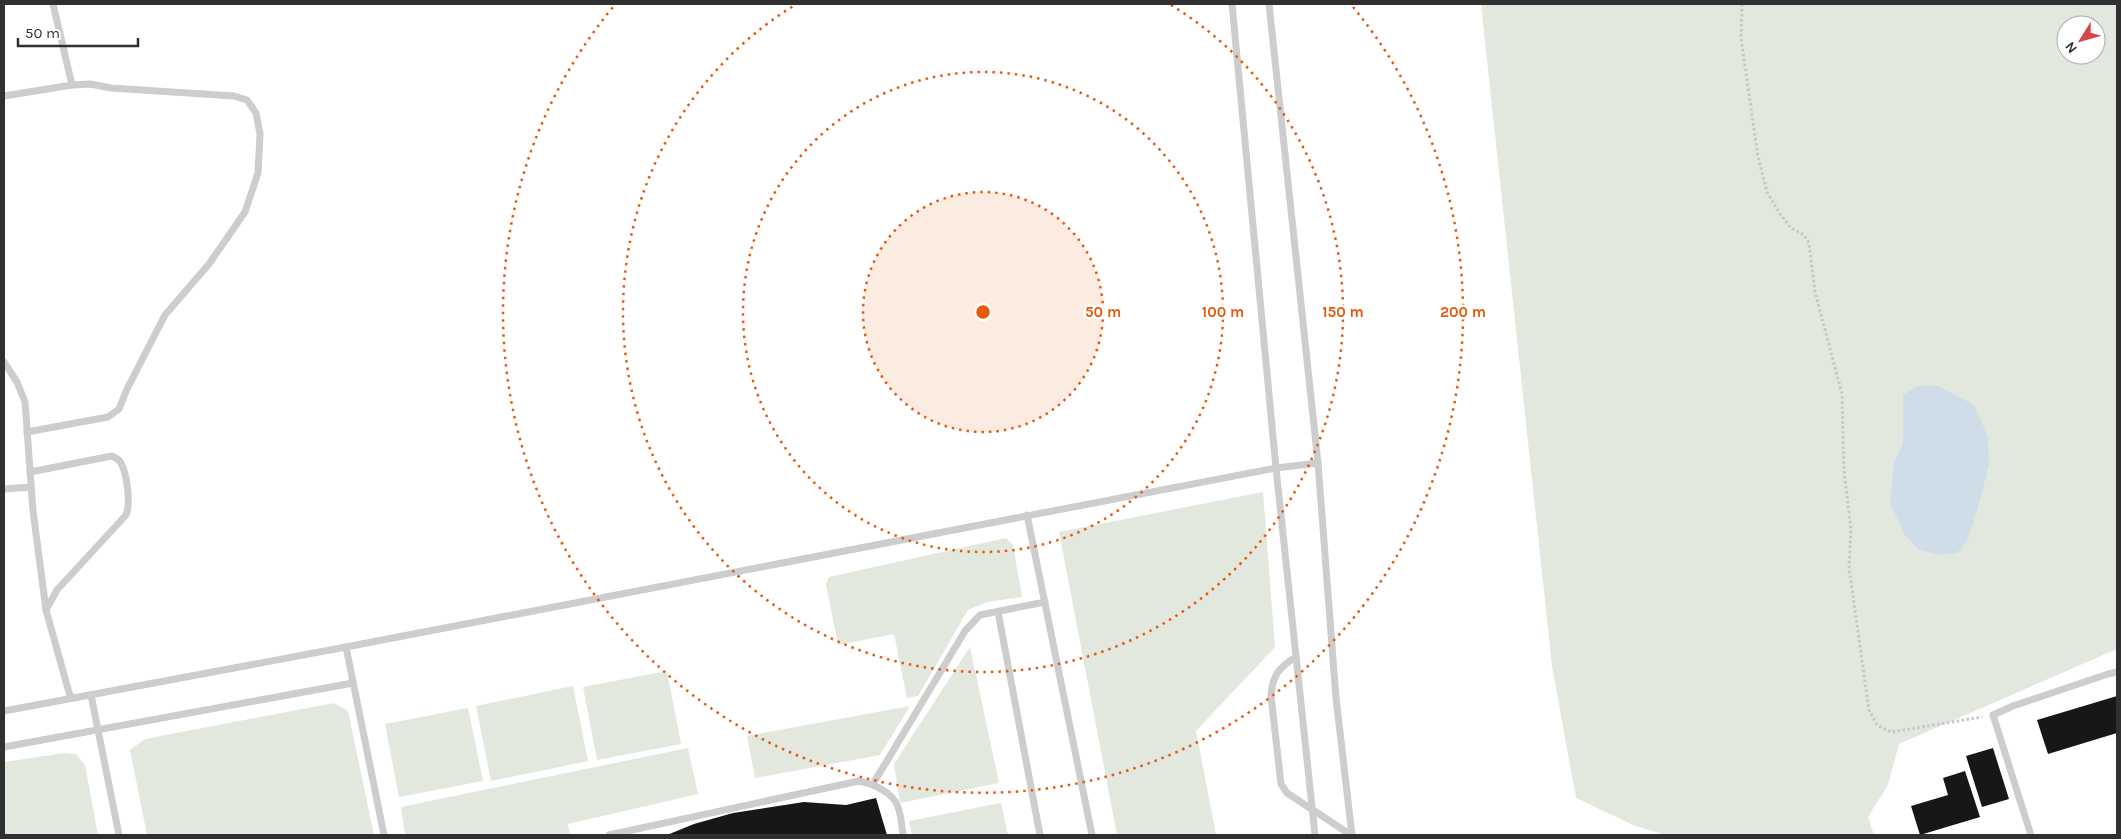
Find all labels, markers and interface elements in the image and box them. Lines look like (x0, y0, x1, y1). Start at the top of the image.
scale bar (18, 15, 138, 47)
north arrow (2056, 15, 2106, 65)
text: 50 m (25, 24, 60, 42)
text: N (2061, 38, 2081, 57)
centre of rings (974, 303, 992, 321)
text: 50 m (1085, 303, 1121, 321)
text: 100 m (1202, 303, 1244, 321)
text: 150 m (1322, 303, 1364, 321)
text: 200 m (1440, 303, 1486, 321)

